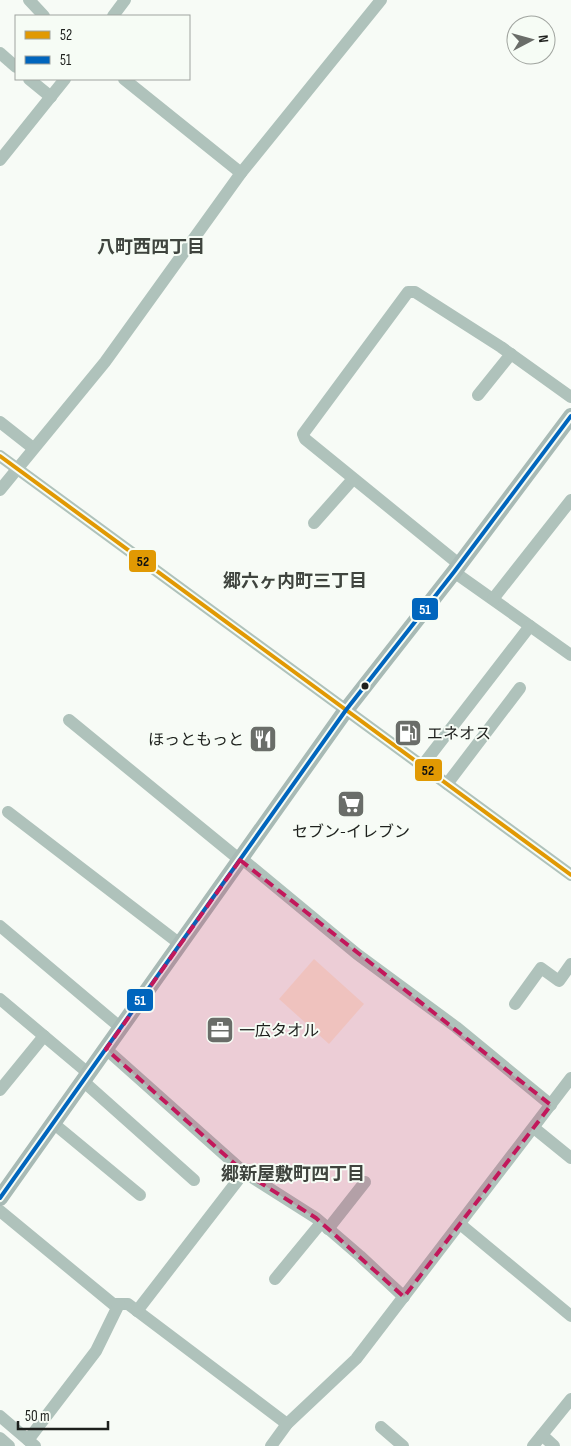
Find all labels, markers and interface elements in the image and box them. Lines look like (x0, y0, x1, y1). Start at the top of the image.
legend (15, 15, 190, 80)
north arrow (506, 15, 556, 65)
text: 52 (60, 26, 72, 45)
text: N (535, 34, 552, 43)
text: 51 (60, 51, 72, 70)
district label: 八町西四丁目 (97, 237, 205, 258)
line badge: 52 (128, 549, 157, 573)
text: 52 (137, 553, 149, 570)
district label: 郷六ヶ内町三丁目 (223, 571, 367, 592)
line badge: 51 (411, 597, 439, 621)
text: 51 (419, 601, 431, 618)
unlabelled marker (360, 681, 370, 691)
fuel station icon: エネオス (393, 718, 423, 748)
restaurant icon: ほっともっと (248, 724, 278, 754)
place label: エネオス (427, 725, 491, 744)
place label: ほっともっと (148, 731, 244, 750)
line badge: 52 (414, 758, 443, 782)
text: 52 (422, 762, 434, 779)
supermarket icon: セブン-イレブン (336, 789, 366, 819)
place label: セブン-イレブン (292, 823, 410, 842)
line badge: 51 (126, 988, 154, 1012)
text: 51 (134, 992, 146, 1009)
office icon: 一広タオル (205, 1015, 235, 1045)
place label: 一広タオル (239, 1022, 319, 1041)
district label: 郷新屋敷町四丁目 (221, 1164, 365, 1185)
scale bar (18, 1398, 108, 1430)
text: 50 m (25, 1407, 50, 1426)

